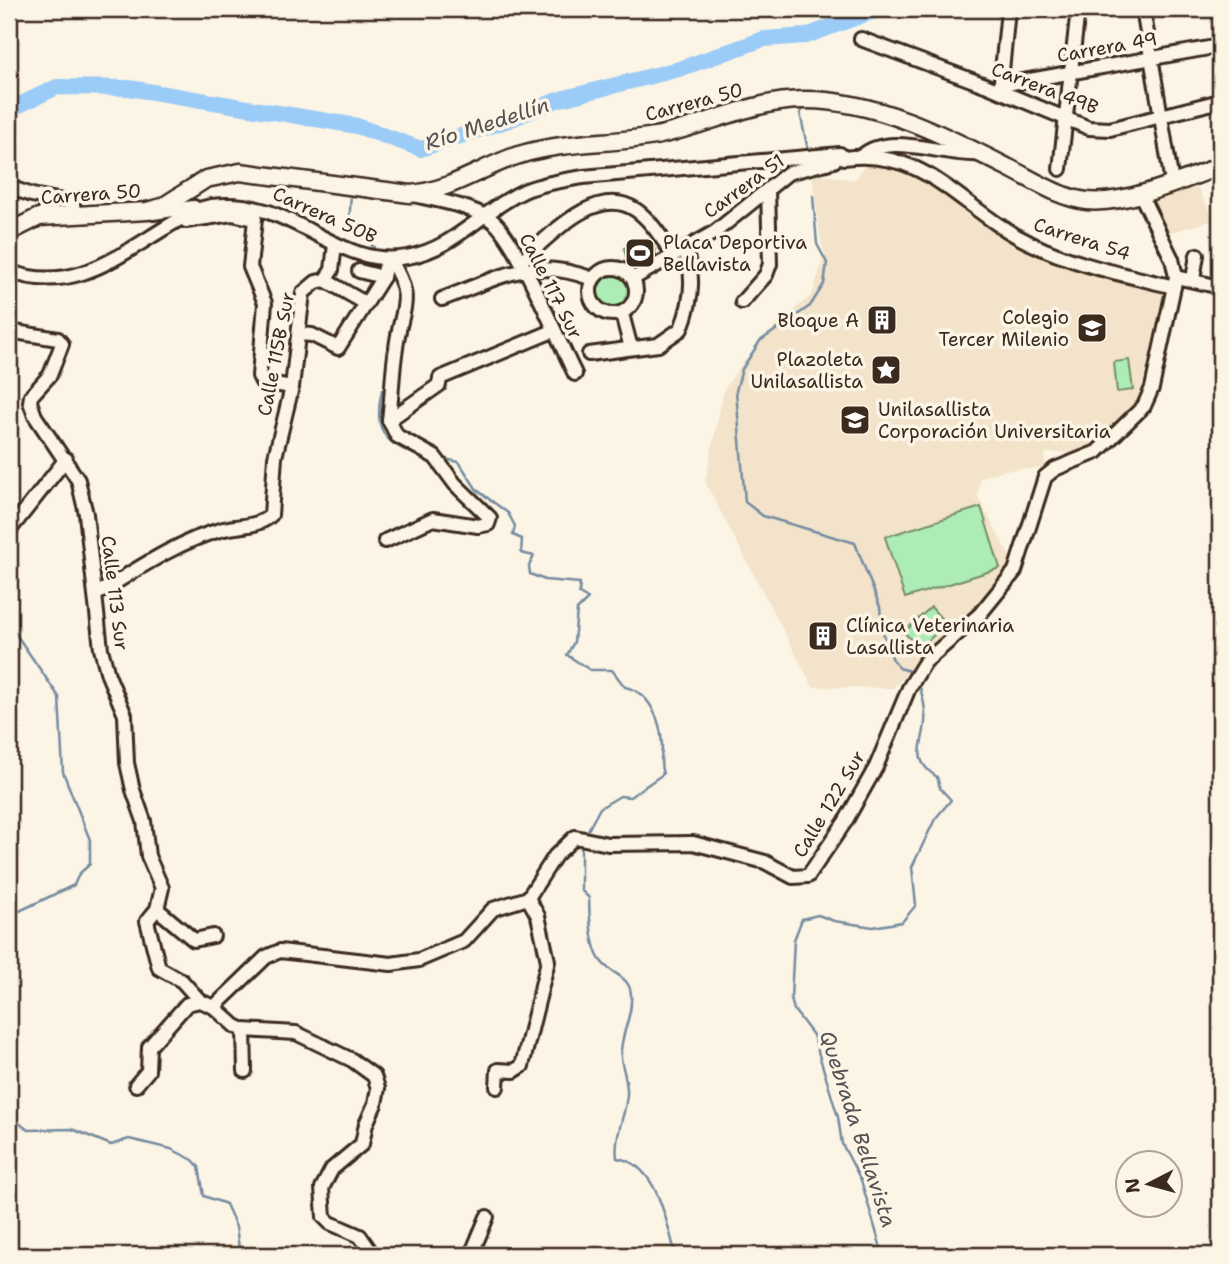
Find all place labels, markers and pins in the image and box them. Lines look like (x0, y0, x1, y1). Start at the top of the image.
place label: Placa Deportiva Bellavista (663, 230, 807, 277)
sports icon: Placa Deportiva Bellavista (623, 236, 657, 270)
building icon: Bloque A (865, 303, 899, 337)
place label: Colegio Tercer Milenio (939, 305, 1069, 352)
place label: Bloque A (777, 308, 859, 333)
school or university icon: Colegio Tercer Milenio (1075, 311, 1109, 345)
place label: Plazoleta Unilasallista (750, 347, 863, 394)
place icon: Plazoleta Unilasallista (869, 353, 903, 387)
place label: Unilasallista Corporación Universitaria (878, 397, 1111, 444)
school or university icon: Unilasallista Corporación Universitaria (838, 403, 872, 437)
place label: Clínica Veterinaria Lasallista (846, 613, 1014, 660)
building icon: Clínica Veterinaria Lasallista (806, 619, 840, 653)

